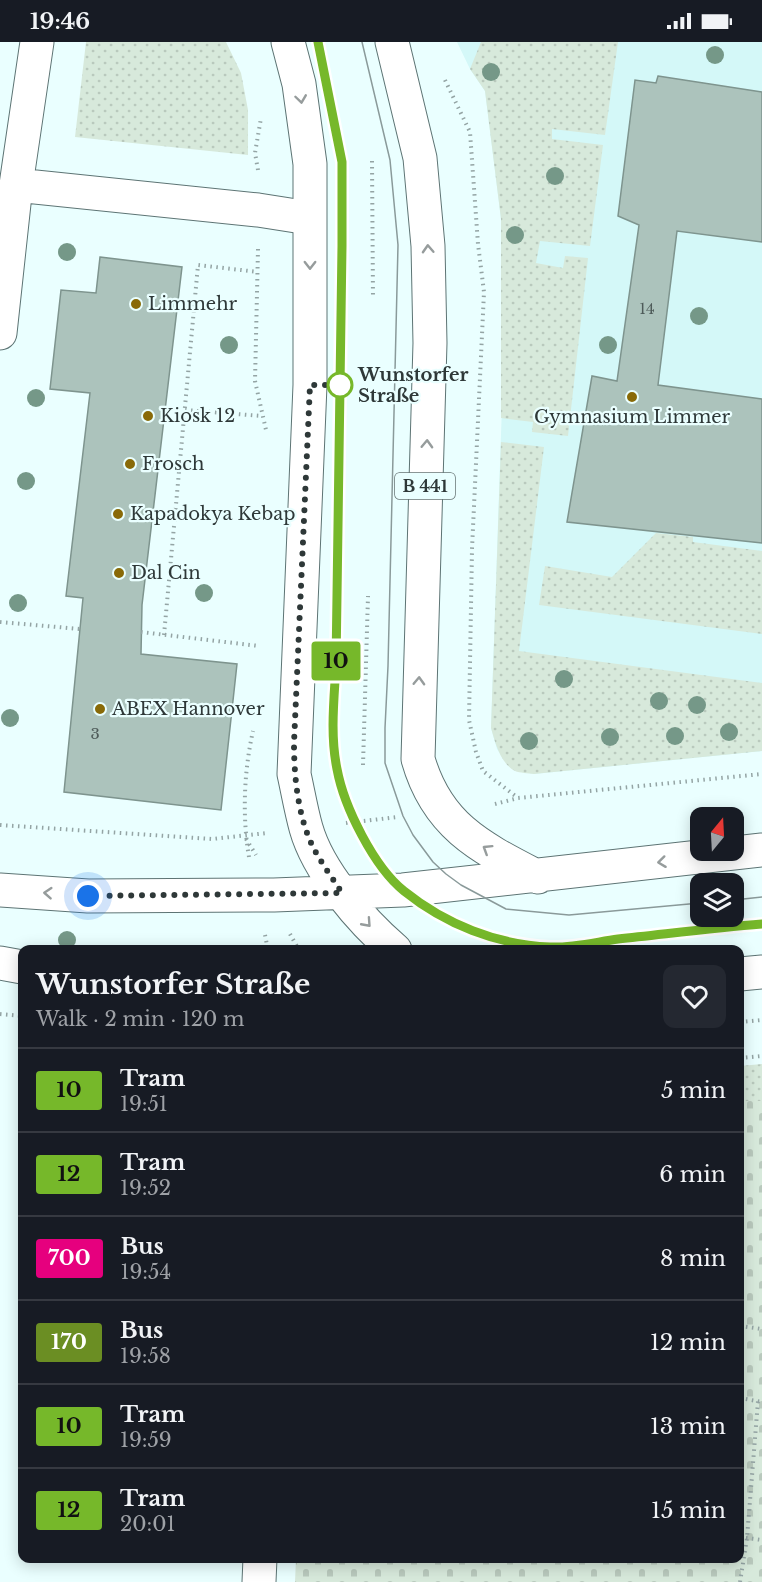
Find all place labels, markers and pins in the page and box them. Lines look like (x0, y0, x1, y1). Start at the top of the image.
place label: Limmehr (148, 293, 238, 315)
marker: Limmehr (129, 297, 143, 311)
place label: Wunstorfer Straße (357, 364, 469, 407)
marker: Wunstorfer Straße (327, 372, 353, 398)
marker: Gymnasium Limmer (625, 390, 639, 404)
place label: Kiosk 12 (160, 405, 235, 427)
place label: Gymnasium Limmer (534, 406, 731, 428)
marker: Kiosk 12 (141, 409, 155, 423)
place label: Frosch (142, 453, 204, 475)
marker: Frosch (123, 457, 137, 471)
place label: Kapadokya Kebap (130, 503, 295, 525)
marker: Kapadokya Kebap (111, 507, 125, 521)
place label: Dal Cin (131, 562, 201, 584)
marker: Dal Cin (112, 566, 126, 580)
place label: ABEX Hannover (111, 698, 265, 720)
marker: ABEX Hannover (93, 702, 107, 716)

